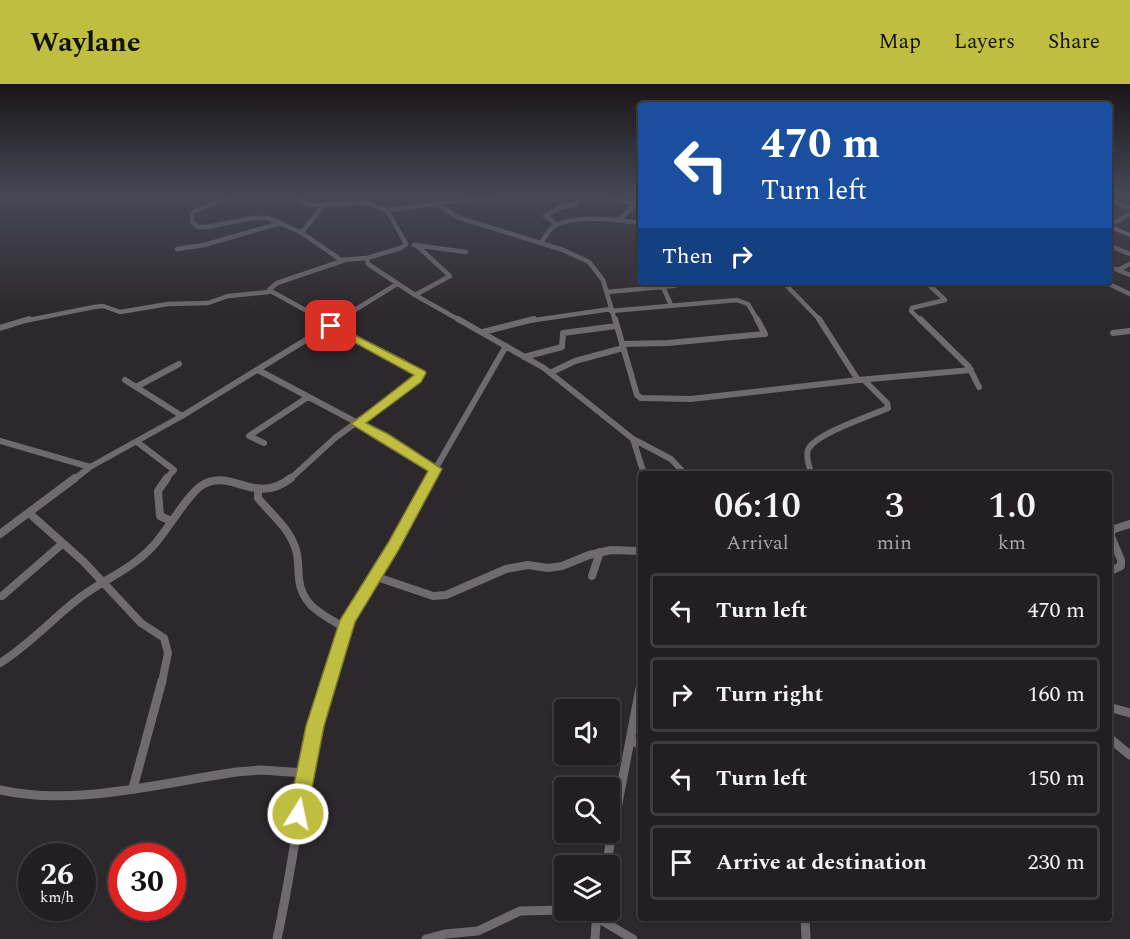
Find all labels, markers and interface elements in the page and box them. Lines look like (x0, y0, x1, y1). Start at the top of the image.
text: Waylane (30, 21, 141, 64)
text: Map (879, 26, 921, 58)
text: Layers (954, 26, 1015, 58)
text: Share (1048, 26, 1100, 58)
text: 470 m (761, 113, 880, 176)
icon: left (662, 126, 740, 204)
text: Turn left (761, 170, 867, 212)
text: Then (662, 240, 713, 273)
icon: right (725, 240, 758, 273)
pin (305, 300, 356, 351)
icon: arrive (314, 309, 347, 342)
text: 06:10 (714, 479, 801, 534)
text: 3 (885, 479, 904, 534)
text: 1.0 (988, 479, 1036, 534)
text: Arrival (726, 528, 789, 558)
text: min (877, 528, 912, 558)
text: km (998, 528, 1026, 558)
icon: left (665, 594, 698, 627)
text: Turn left (716, 594, 808, 627)
text: 470 m (1028, 594, 1085, 627)
icon: right (665, 678, 698, 711)
text: Turn right (716, 678, 823, 711)
text: 160 m (1028, 678, 1085, 711)
map controls (554, 699, 620, 921)
button: sound (554, 699, 620, 765)
icon: left (665, 762, 698, 795)
text: Turn left (716, 762, 808, 795)
text: 150 m (1028, 762, 1085, 795)
button: search (554, 777, 620, 843)
position arrow (266, 782, 330, 846)
speed limit sign: 30 (108, 843, 186, 921)
icon: arrive (665, 846, 698, 879)
text: Arrive at destination (716, 846, 927, 879)
text: 230 m (1028, 846, 1085, 879)
text: 26 (40, 852, 74, 898)
button: layers (554, 855, 620, 921)
text: km/h (40, 886, 74, 909)

